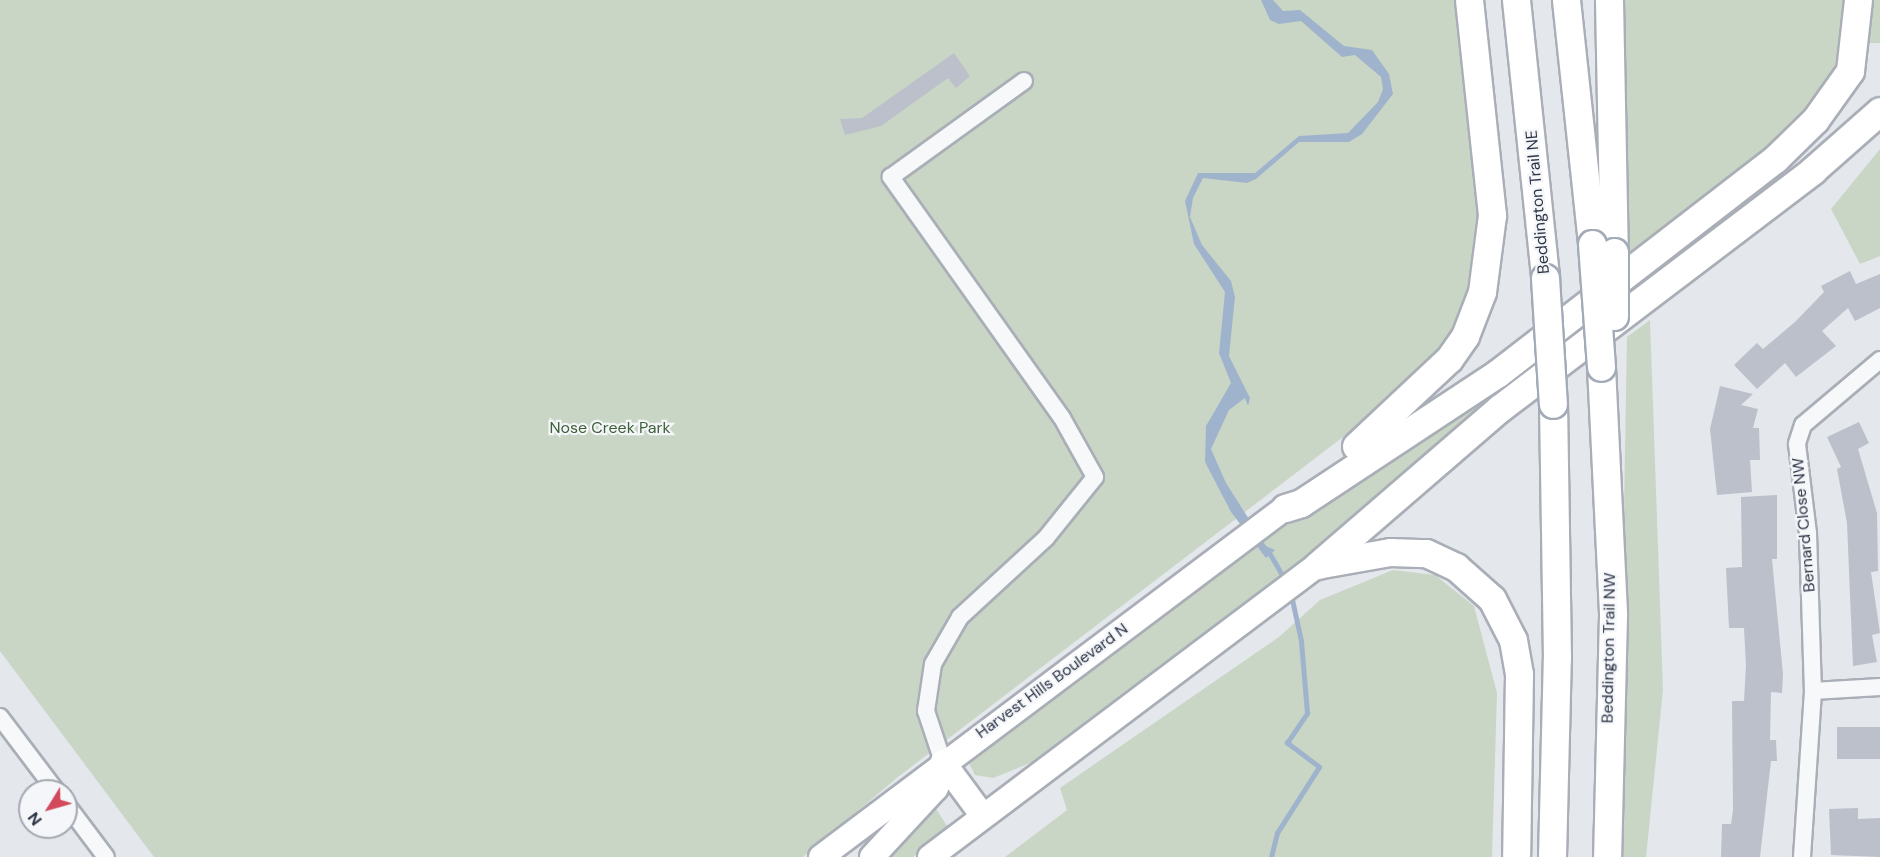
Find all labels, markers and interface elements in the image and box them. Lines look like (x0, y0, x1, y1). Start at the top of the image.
street label: Beddington Trail NE (1522, 129, 1554, 275)
park label: Nose Creek Park (549, 418, 671, 438)
street label: Bernard Close NW (1789, 457, 1819, 593)
street label: Beddington Trail NW (1598, 573, 1620, 723)
street label: Harvest Hills Boulevard N (972, 619, 1132, 743)
north arrow (18, 779, 78, 839)
text: N (23, 808, 47, 830)

